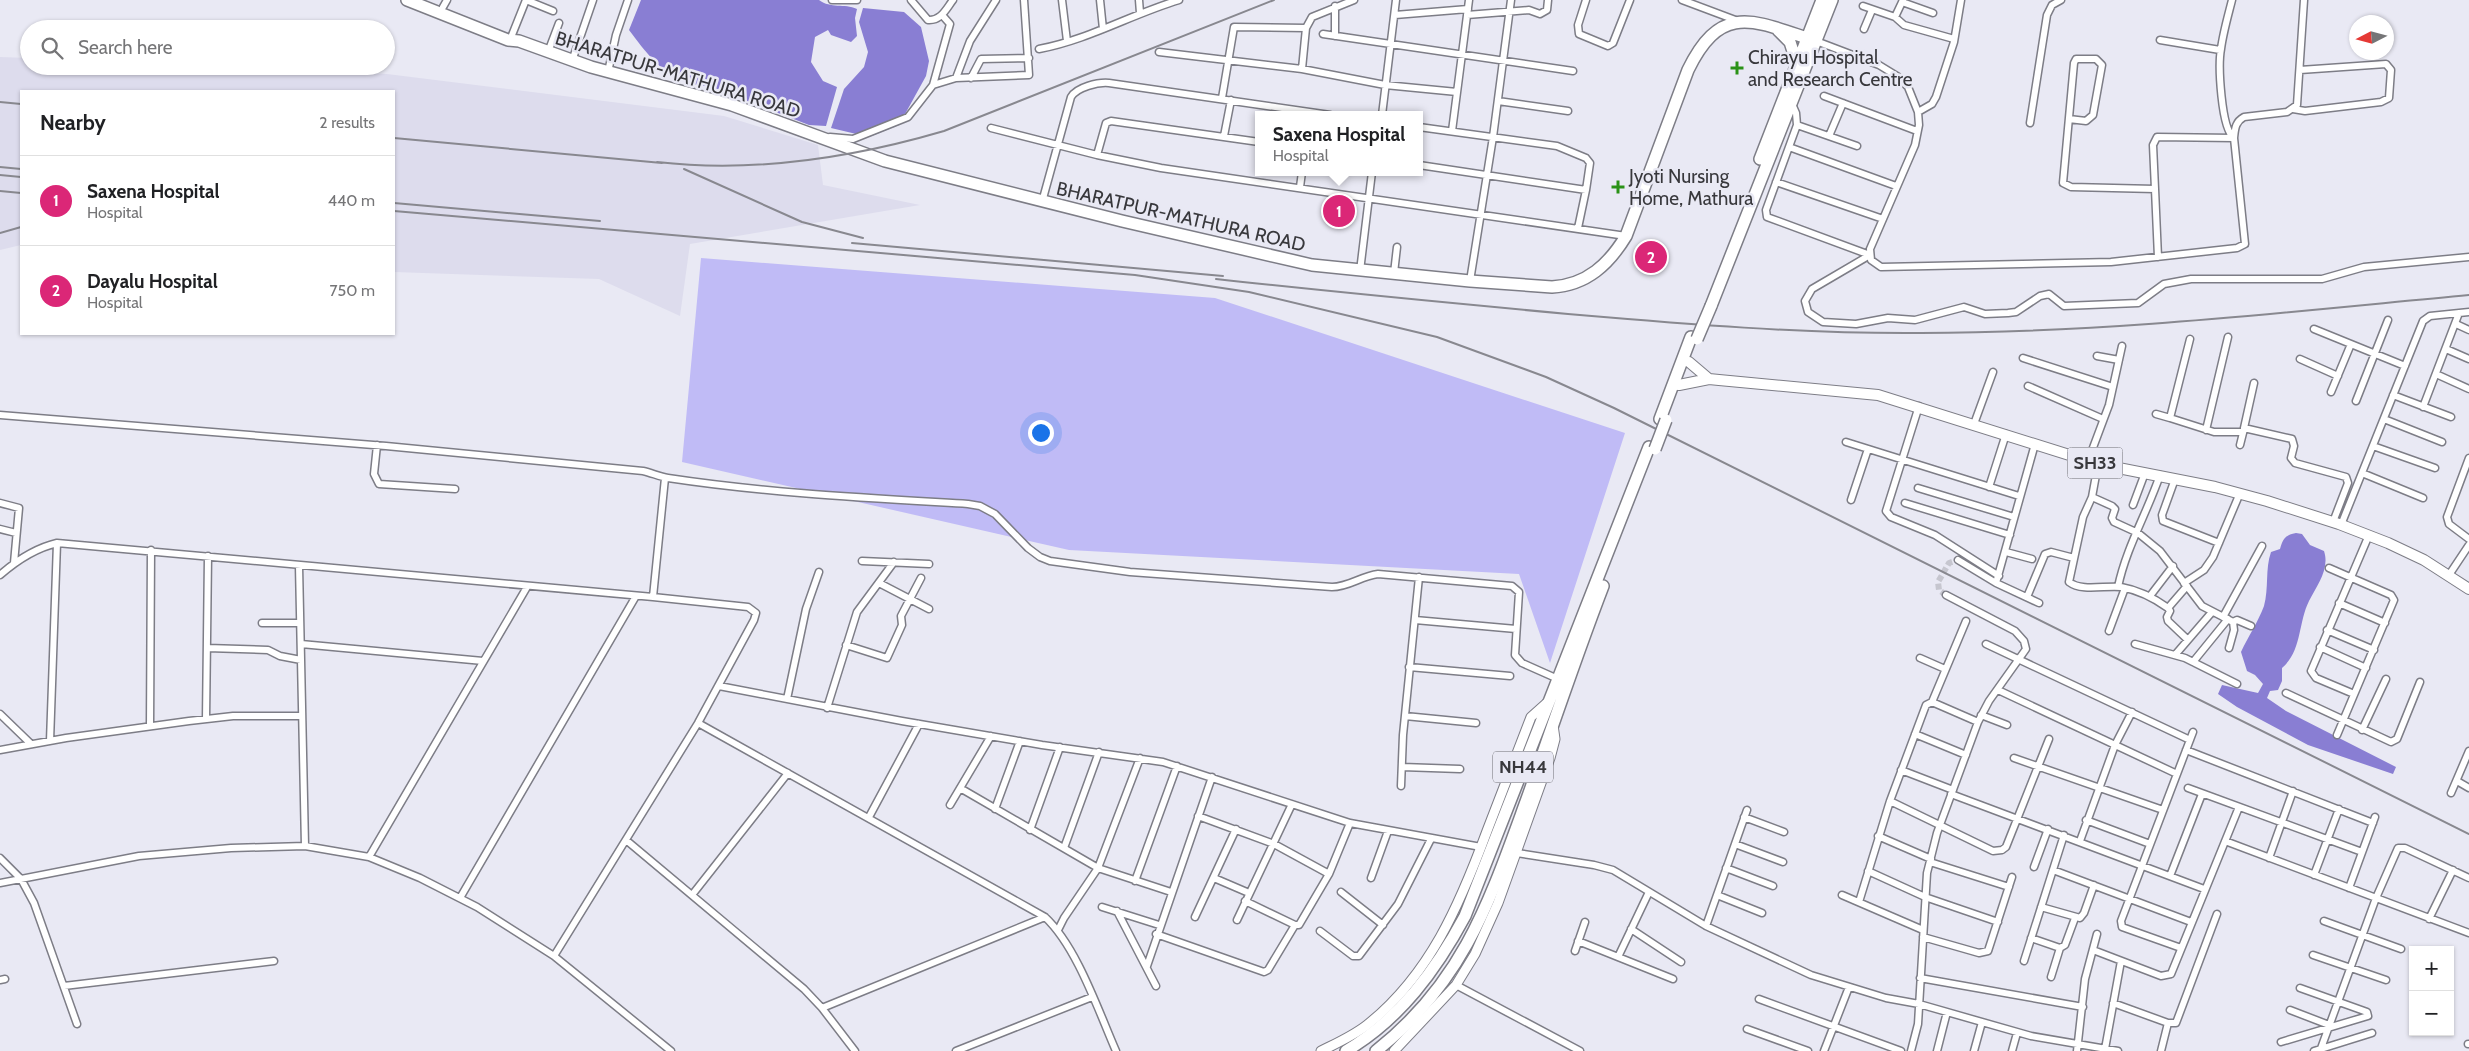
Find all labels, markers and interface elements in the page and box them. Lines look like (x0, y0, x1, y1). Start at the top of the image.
north arrow (2349, 15, 2394, 60)
search box (20, 20, 395, 75)
street label: BHARATPUR-MATHURA ROAD (553, 26, 803, 123)
icon: search (38, 34, 66, 62)
text: Search here (78, 36, 172, 59)
place label: Chirayu Hospital and Research Centre (1748, 46, 1913, 91)
marker: Chirayu Hospital and Research Centre (1730, 61, 1744, 75)
text: Nearby (40, 110, 106, 135)
popup (1255, 111, 1423, 176)
text: 2 results (319, 113, 375, 132)
text: Saxena Hospital (1273, 123, 1405, 146)
text: Hospital (1273, 146, 1328, 165)
place label: Jyoti Nursing Home, Mathura (1628, 165, 1753, 210)
street label: BHARATPUR-MATHURA ROAD (1054, 177, 1308, 256)
text: Saxena Hospital (87, 180, 219, 203)
marker: Jyoti Nursing Home, Mathura (1611, 180, 1625, 194)
text: 1 (53, 191, 59, 210)
text: 440 m (328, 191, 375, 210)
pin: 1 (1323, 192, 1355, 230)
text: Hospital (87, 203, 143, 222)
pin: 2 (1635, 238, 1667, 276)
text: Dayalu Hospital (87, 270, 218, 293)
text: 2 (52, 281, 60, 300)
text: 750 m (329, 281, 375, 300)
text: Hospital (87, 293, 143, 312)
your location (1028, 420, 1054, 446)
road number: SH33 (2068, 448, 2122, 478)
road number: NH44 (1493, 752, 1553, 782)
map controls (2409, 946, 2454, 1036)
button: + (2409, 946, 2454, 991)
button: − (2409, 991, 2454, 1036)

